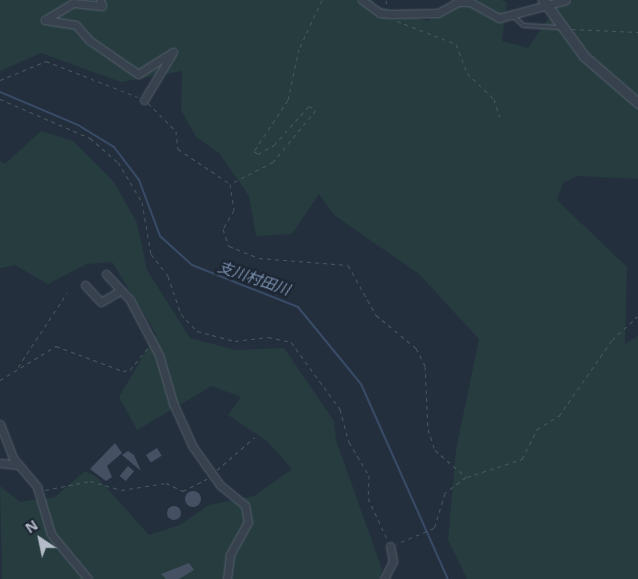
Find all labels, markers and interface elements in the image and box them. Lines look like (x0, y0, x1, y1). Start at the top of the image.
water label: 支川村田川 (216, 257, 292, 299)
north arrow (15, 514, 65, 564)
text: N (21, 515, 41, 537)

